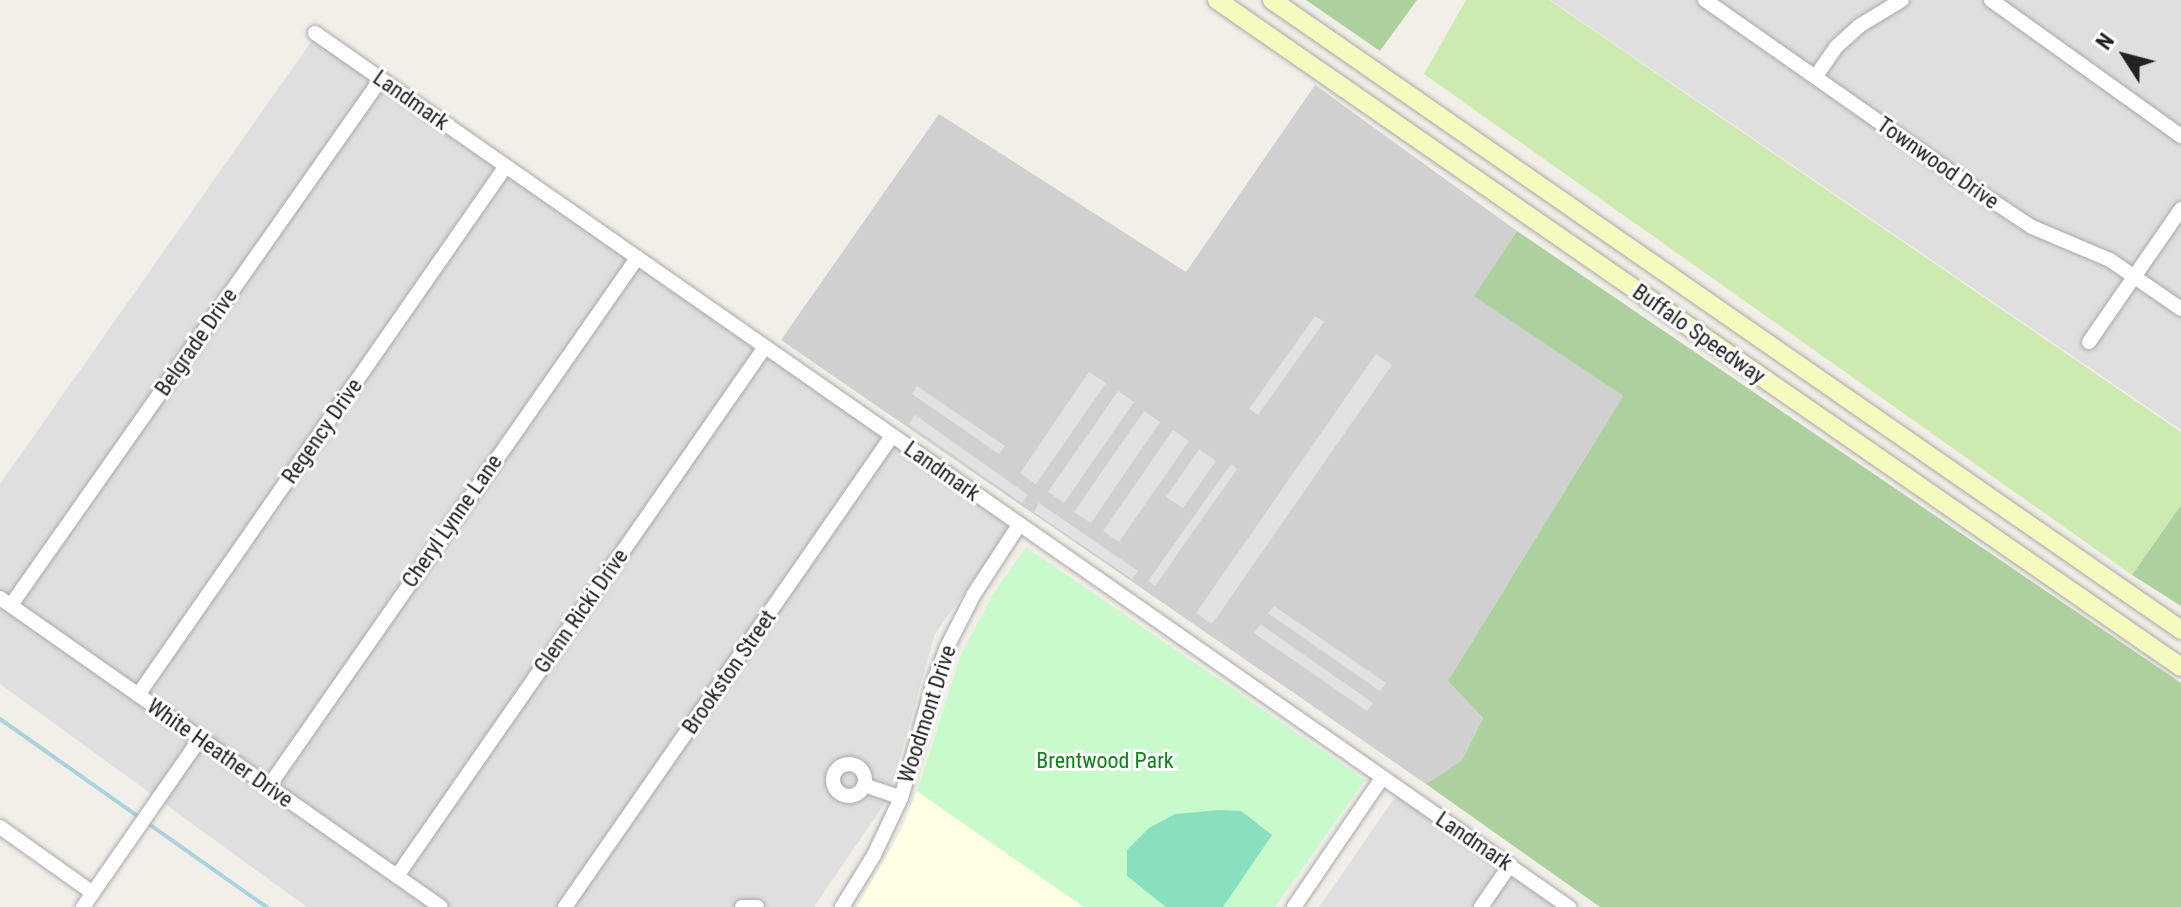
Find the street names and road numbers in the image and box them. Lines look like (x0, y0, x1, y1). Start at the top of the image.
street label: Landmark (368, 64, 454, 136)
street label: Townwood Drive (1872, 111, 2004, 215)
street label: Buffalo Speedway (1628, 278, 1770, 390)
street label: Belgrade Drive (149, 283, 243, 401)
street label: Regency Drive (276, 373, 368, 489)
street label: Landmark (899, 435, 985, 507)
street label: Cheryl Lynne Lane (396, 449, 508, 593)
street label: Glenn Ricki Drive (528, 544, 634, 678)
street label: Brookston Street (677, 605, 781, 739)
street label: Woodmont Drive (892, 642, 962, 786)
street label: White Heather Drive (142, 693, 298, 813)
street label: Landmark (1431, 806, 1517, 876)

